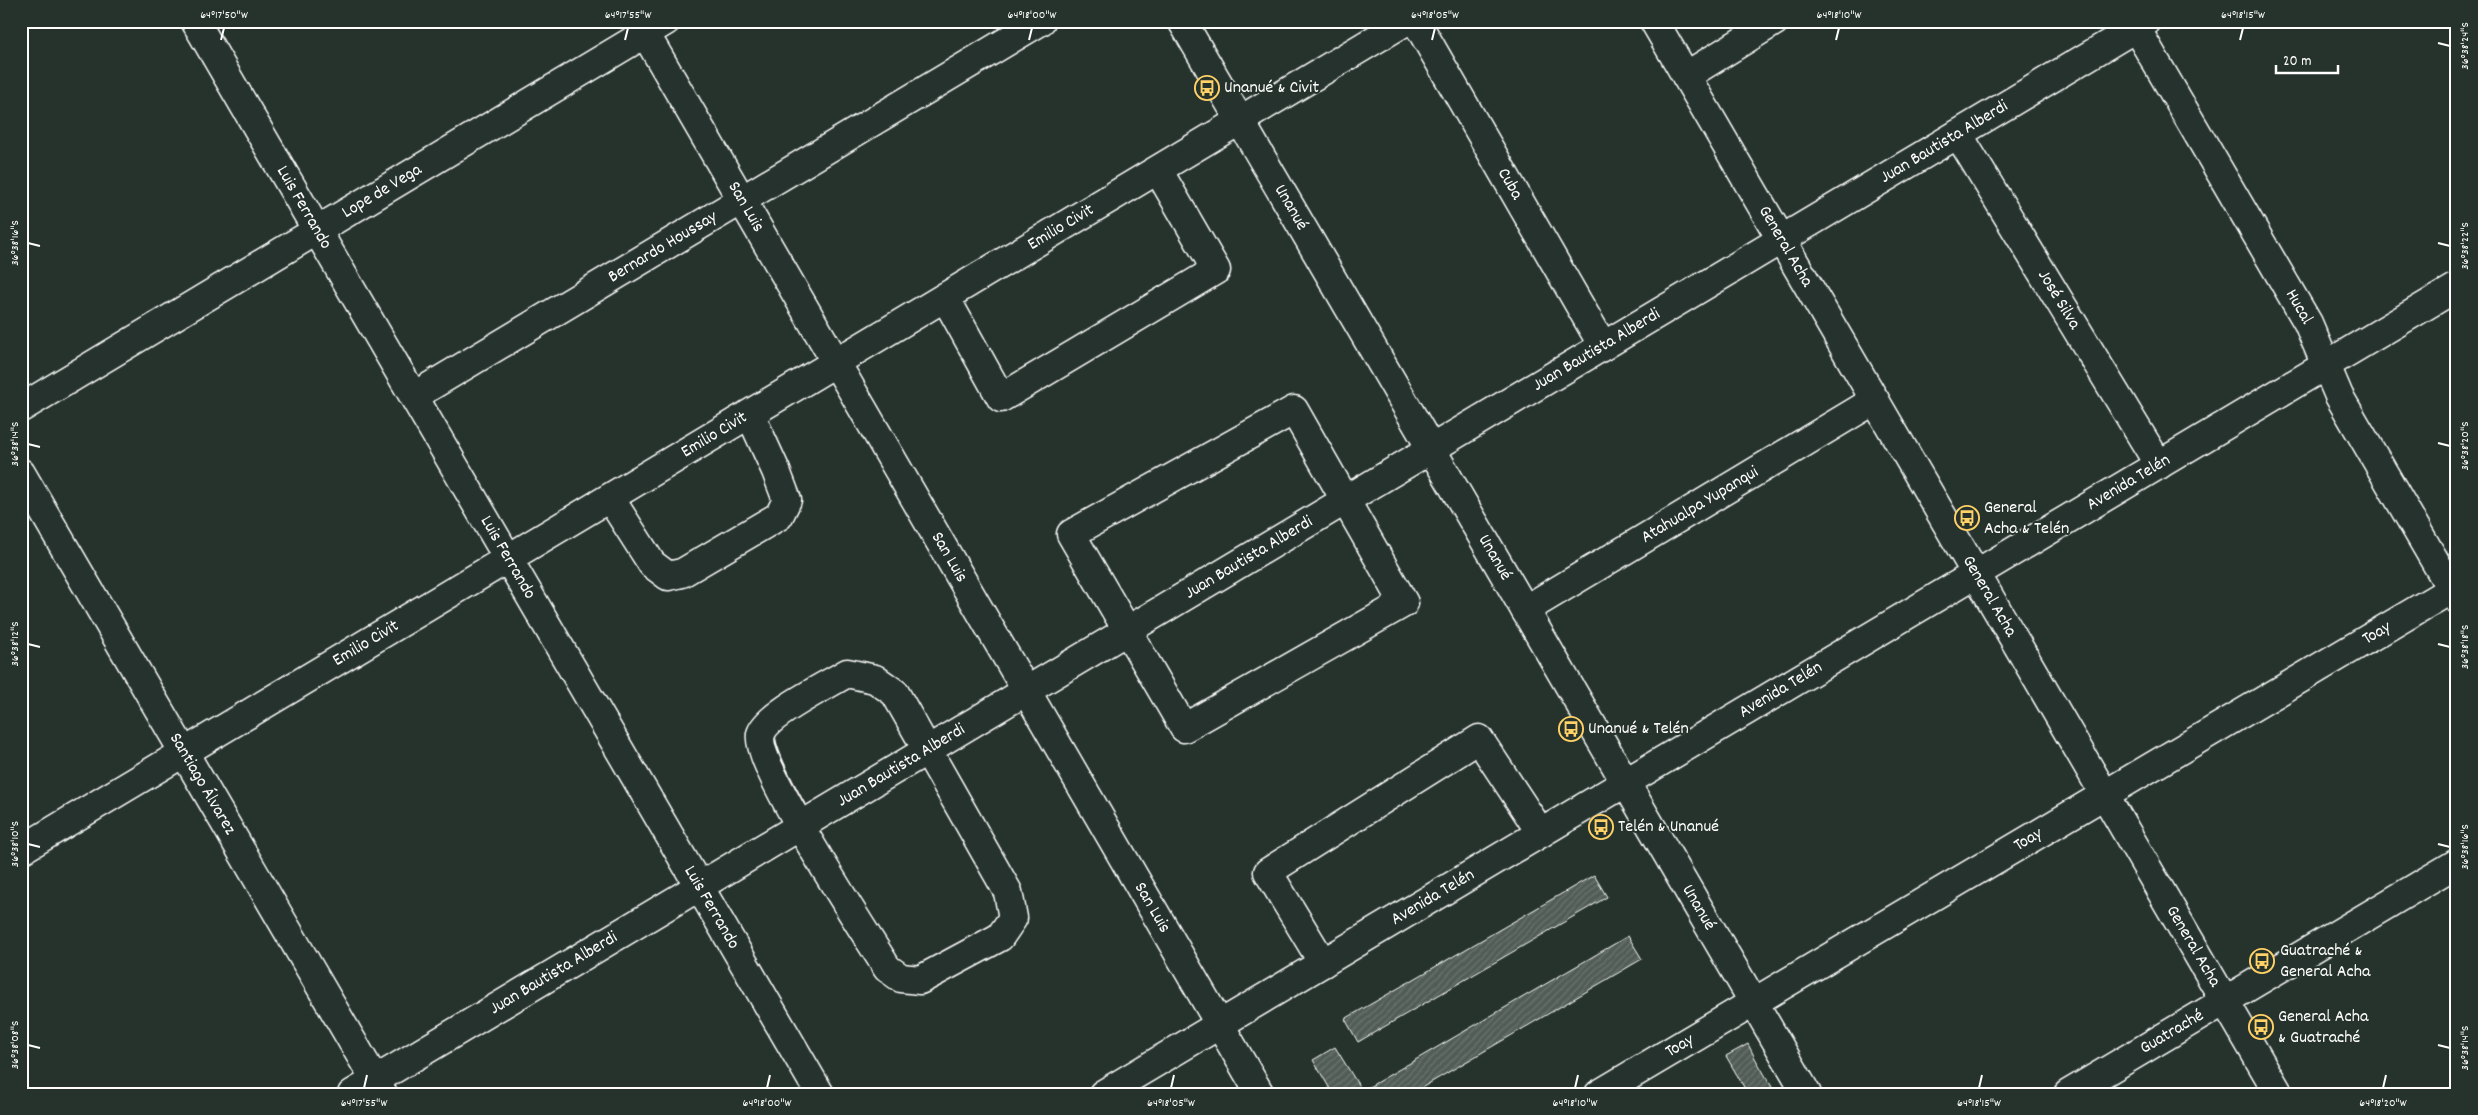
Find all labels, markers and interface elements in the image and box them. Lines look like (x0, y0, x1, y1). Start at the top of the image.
text: 64°17'50"W (200, 7, 248, 24)
text: 64°17'55"W (605, 7, 651, 24)
text: 64°18'00"W (1008, 7, 1056, 24)
text: 64°18'05"W (1411, 7, 1459, 24)
text: 64°18'10"W (1817, 7, 1862, 24)
text: 64°18'15"W (2221, 7, 2265, 24)
text: 36°38'24"S (2457, 22, 2474, 70)
scale bar (2276, 42, 2338, 74)
text: 20 m (2283, 51, 2311, 73)
bus stop icon: Unanué & Civit (1194, 75, 1220, 101)
place label: Unanué & Civit (1224, 76, 1319, 101)
street label: Juan Bautista Alberdi (1876, 94, 2013, 190)
street label: Lope de Vega (337, 157, 427, 225)
street label: Luis Ferrando (270, 161, 338, 254)
street label: Cuba (1491, 163, 1529, 205)
street label: San Luis (721, 177, 770, 237)
street label: Unanué (1268, 180, 1314, 235)
street label: Emilio Civit (1023, 198, 1099, 257)
street label: General Acha (1752, 201, 1819, 292)
street label: Bernardo Houssay (604, 204, 723, 289)
text: 36°38'16"S (7, 220, 24, 266)
text: 36°38'22"S (2457, 222, 2474, 270)
street label: José Silva (2031, 265, 2087, 335)
street label: Hucal (2279, 285, 2319, 330)
street label: Juan Bautista Alberdi (1528, 302, 1665, 398)
street label: Emilio Civit (676, 405, 752, 465)
text: 36°38'14"S (7, 422, 24, 466)
text: 36°38'20"S (2457, 422, 2474, 470)
street label: Avenida Telén (2082, 448, 2175, 517)
street label: Atahualpa Yupanqui (1636, 460, 1763, 550)
place label: General Acha & Telén (1984, 496, 2069, 542)
bus stop icon: General Acha & Telén (1954, 505, 1980, 531)
street label: Juan Bautista Alberdi (1180, 510, 1318, 606)
street label: Luis Ferrando (473, 511, 542, 604)
street label: San Luis (924, 527, 974, 587)
street label: Unanué (1471, 530, 1518, 585)
street label: General Acha (1956, 551, 2023, 642)
street label: Emilio Civit (328, 614, 404, 673)
street label: Toay (2358, 615, 2396, 652)
text: 36°38'12"S (7, 621, 24, 667)
text: 36°38'18"S (2457, 625, 2474, 669)
street label: Avenida Telén (1734, 655, 1827, 725)
bus stop icon: Unanué & Telén (1558, 716, 1584, 742)
place label: Unanué & Telén (1588, 717, 1689, 742)
street label: Juan Bautista Alberdi (833, 718, 970, 814)
street label: Santiago Álvarez (163, 728, 242, 840)
bus stop icon: Telén & Unanué (1588, 814, 1614, 840)
place label: Telén & Unanué (1618, 815, 1719, 840)
text: 36°38'10"S (7, 821, 24, 867)
street label: Toay (2009, 821, 2048, 858)
text: 36°38'16"S (2457, 824, 2474, 870)
street label: Luis Ferrando (677, 861, 746, 954)
street label: Avenida Telén (1386, 863, 1479, 932)
street label: San Luis (1127, 878, 1177, 938)
street label: Unanué (1675, 880, 1722, 935)
street label: General Acha (2159, 901, 2227, 992)
street label: Juan Bautista Alberdi (485, 925, 622, 1021)
place label: Guatraché & General Acha (2280, 939, 2371, 985)
bus stop icon: Guatraché & General Acha (2249, 948, 2275, 974)
street label: Guatraché (2135, 1003, 2209, 1061)
place label: General Acha & Guatraché (2278, 1005, 2369, 1051)
bus stop icon: General Acha & Guatraché (2248, 1014, 2274, 1040)
text: 36°38'08"S (7, 1021, 24, 1069)
text: 36°38'14"S (2457, 1026, 2474, 1070)
street label: Toay (1661, 1028, 1699, 1064)
text: 64°17'55"W (341, 1095, 387, 1112)
text: 64°18'00"W (743, 1095, 791, 1112)
text: 64°18'05"W (1147, 1095, 1195, 1112)
text: 64°18'10"W (1553, 1095, 1598, 1112)
text: 64°18'15"W (1957, 1095, 2001, 1112)
text: 64°18'20"W (2359, 1095, 2407, 1112)

